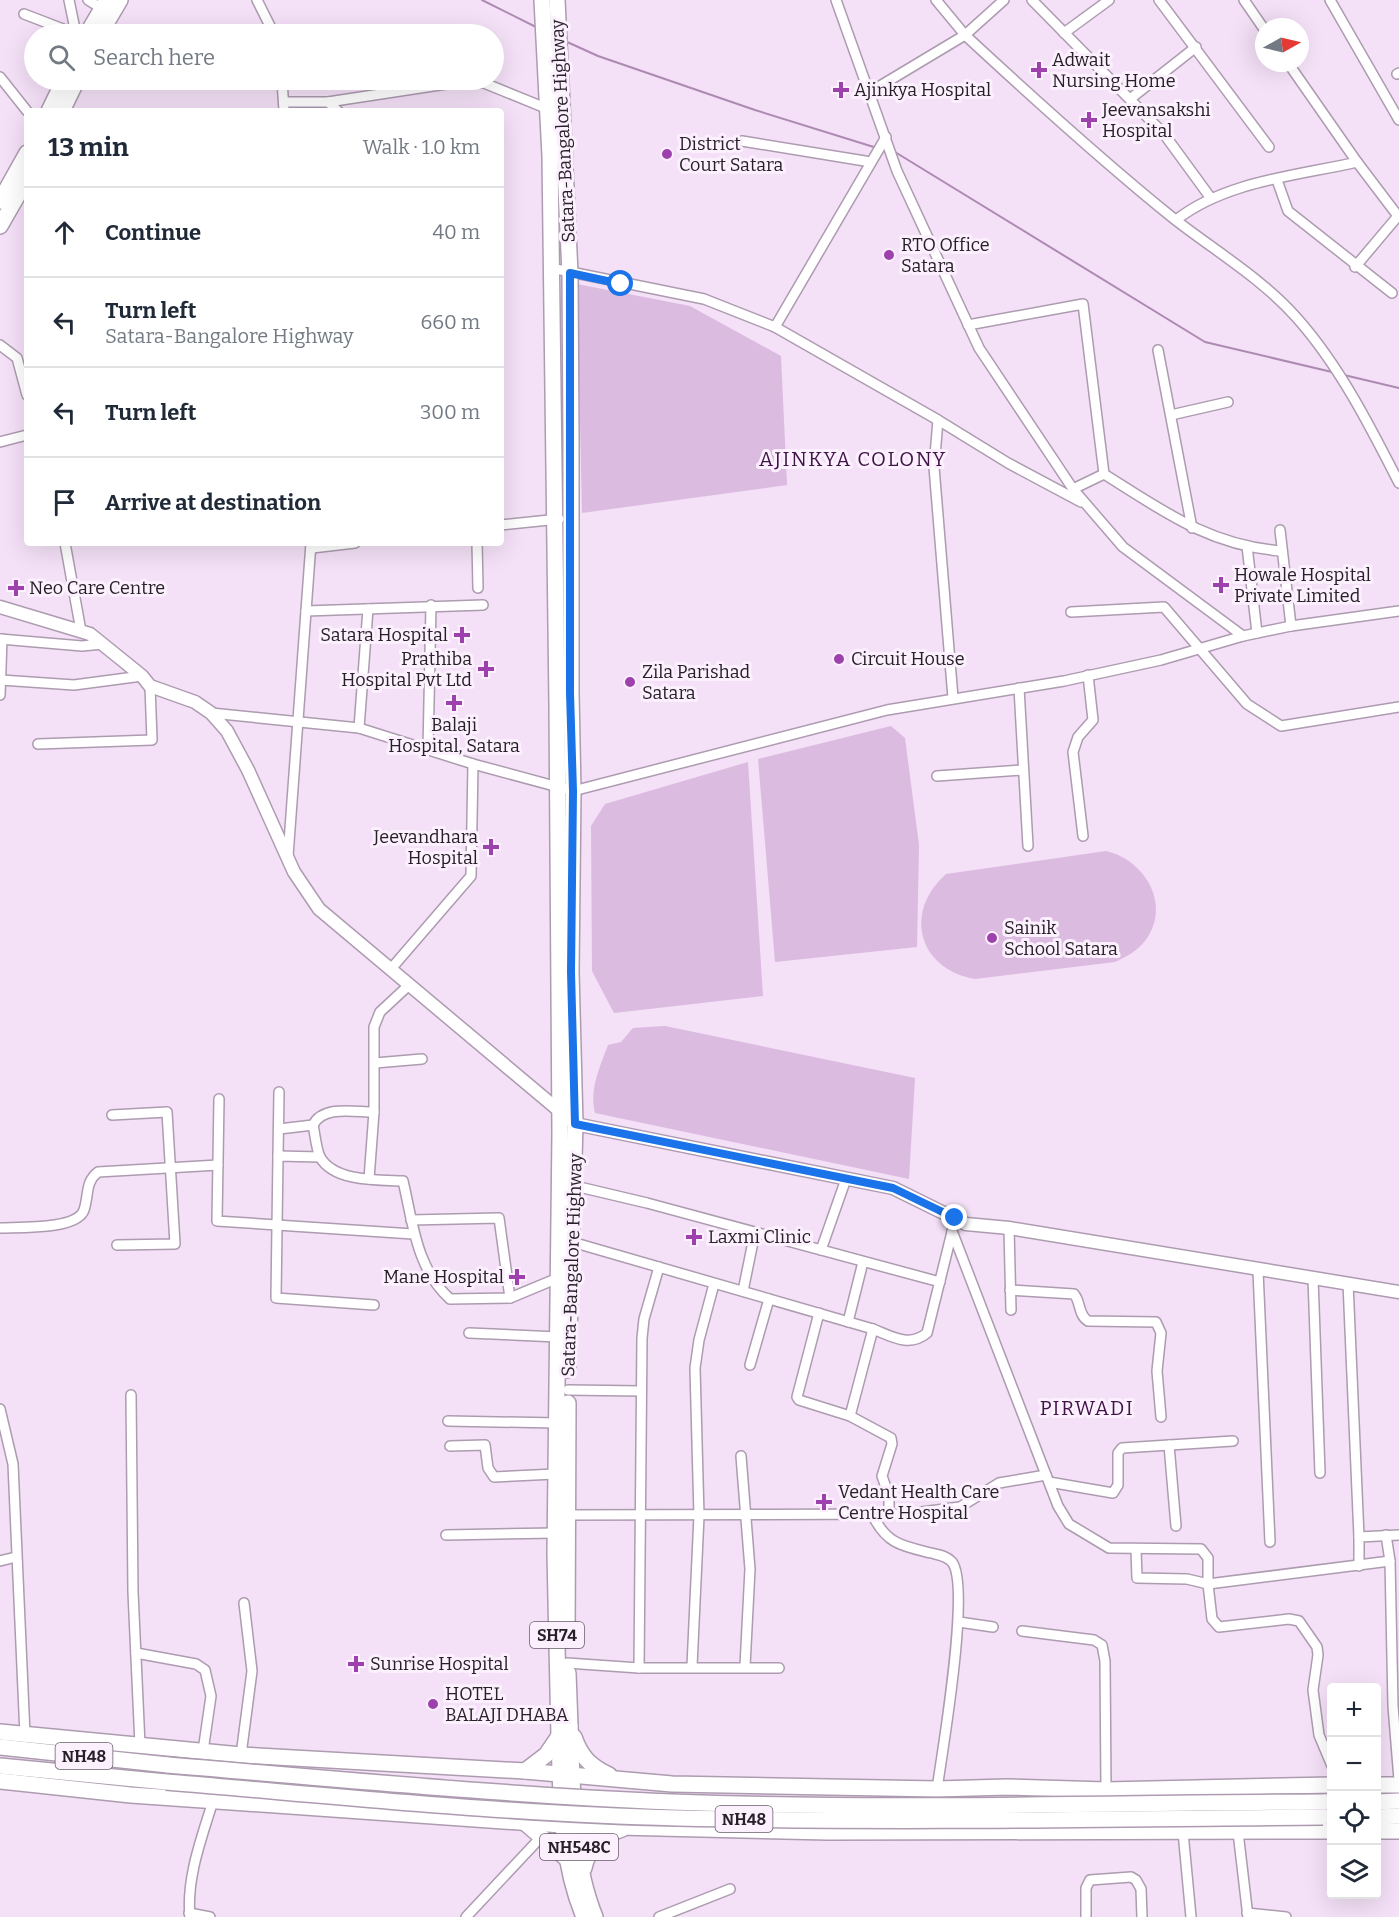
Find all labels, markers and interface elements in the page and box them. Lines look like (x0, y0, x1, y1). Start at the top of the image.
street label: Satara-Bangalore Highway (546, 18, 580, 243)
north arrow (1255, 18, 1309, 72)
search box (24, 24, 504, 90)
icon: search (45, 41, 78, 74)
text: Search here (93, 44, 215, 71)
place label: Adwait Nursing Home (1052, 49, 1176, 92)
marker: Adwait Nursing Home (1030, 61, 1048, 79)
place label: Ajinkya Hospital (854, 79, 991, 101)
marker: Ajinkya Hospital (832, 81, 850, 99)
place label: Jeevansakshi Hospital (1101, 99, 1211, 142)
marker: Jeevansakshi Hospital (1080, 111, 1098, 129)
text: 13 min (48, 132, 129, 163)
place label: District Court Satara (679, 133, 783, 176)
text: Walk · 1.0 km (363, 135, 480, 159)
marker: District Court Satara (660, 147, 674, 161)
icon: ahead (48, 216, 81, 249)
text: Continue (105, 219, 201, 246)
text: 40 m (432, 220, 480, 244)
place label: RTO Office Satara (901, 234, 990, 277)
marker: RTO Office Satara (882, 248, 896, 262)
route start (607, 270, 633, 296)
text: Turn left (105, 297, 197, 324)
icon: left (48, 306, 81, 339)
text: 660 m (421, 310, 480, 334)
text: Satara-Bangalore Highway (105, 324, 354, 348)
icon: left (48, 396, 81, 429)
text: Turn left (105, 399, 197, 426)
text: 300 m (420, 400, 480, 424)
district label: AJINKYA COLONY (759, 447, 947, 471)
icon: arrive (48, 486, 81, 519)
text: Arrive at destination (105, 489, 321, 516)
place label: Howale Hospital Private Limited (1234, 564, 1371, 607)
marker: Howale Hospital Private Limited (1212, 576, 1230, 594)
place label: Neo Care Centre (29, 577, 165, 599)
marker: Neo Care Centre (7, 579, 25, 597)
place label: Satara Hospital (320, 624, 448, 646)
marker: Satara Hospital (453, 626, 471, 644)
place label: Prathiba Hospital Pvt Ltd (341, 648, 472, 691)
place label: Circuit House (851, 648, 965, 670)
marker: Circuit House (832, 652, 846, 666)
marker: Prathiba Hospital Pvt Ltd (477, 660, 495, 678)
place label: Zila Parishad Satara (642, 661, 751, 704)
marker: Zila Parishad Satara (623, 675, 637, 689)
marker: Balaji Hospital, Satara (445, 694, 463, 712)
place label: Balaji Hospital, Satara (388, 714, 520, 757)
place label: Jeevandhara Hospital (373, 826, 478, 869)
marker: Jeevandhara Hospital (482, 838, 500, 856)
place label: Sainik School Satara (1004, 917, 1118, 960)
marker: Sainik School Satara (985, 931, 999, 945)
street label: Satara-Bangalore Highway (557, 1152, 587, 1377)
route end (941, 1204, 967, 1230)
place label: Laxmi Clinic (708, 1226, 811, 1248)
marker: Laxmi Clinic (685, 1228, 703, 1246)
place label: Mane Hospital (383, 1266, 504, 1288)
marker: Mane Hospital (508, 1268, 526, 1286)
district label: PIRWADI (1040, 1396, 1134, 1420)
place label: Vedant Health Care Centre Hospital (838, 1481, 999, 1524)
marker: Vedant Health Care Centre Hospital (815, 1493, 833, 1511)
road number: SH74 (530, 1622, 584, 1648)
place label: Sunrise Hospital (370, 1653, 509, 1675)
marker: Sunrise Hospital (347, 1655, 365, 1673)
place label: HOTEL BALAJI DHABA (445, 1683, 569, 1726)
map controls (1327, 1683, 1381, 1899)
button: + (1327, 1683, 1381, 1737)
marker: HOTEL BALAJI DHABA (426, 1697, 440, 1711)
button: − (1327, 1737, 1381, 1791)
road number: NH48 (56, 1743, 112, 1769)
button: locate (1327, 1791, 1381, 1845)
road number: NH48 (716, 1806, 772, 1832)
road number: NH548C (540, 1834, 618, 1860)
button: layers (1327, 1845, 1381, 1899)

